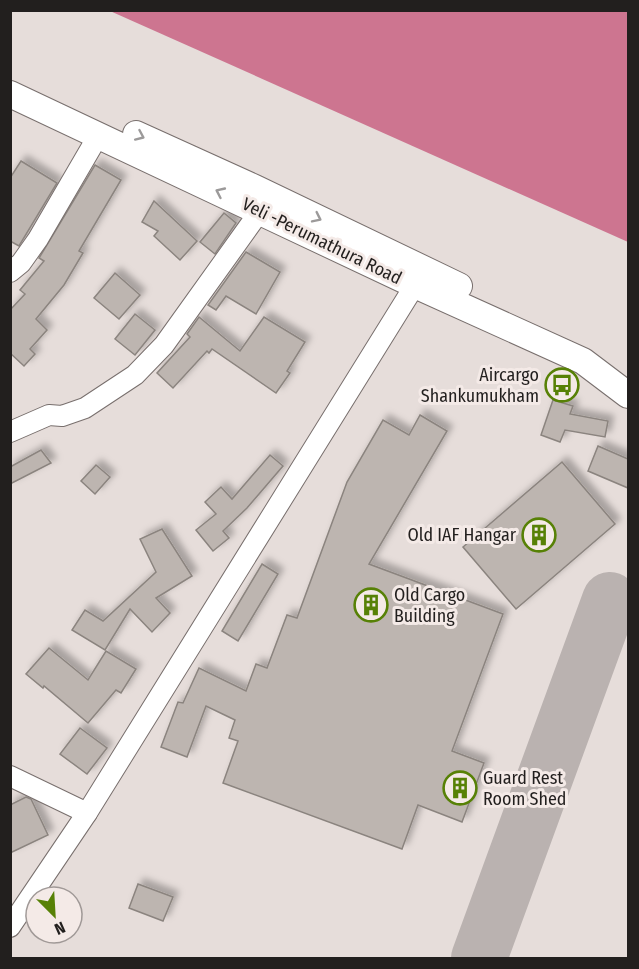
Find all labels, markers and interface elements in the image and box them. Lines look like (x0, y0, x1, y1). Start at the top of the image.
one-way arrow (134, 128, 145, 140)
one-way arrow (215, 187, 226, 199)
street label: Veli -Perumathura Road (239, 193, 405, 289)
one-way arrow (311, 211, 321, 222)
place label: Aircargo Shankumukham (421, 364, 539, 407)
bus stop icon: Aircargo Shankumukham (544, 367, 580, 403)
building icon: Old IAF Hangar (521, 517, 557, 553)
place label: Old IAF Hangar (407, 524, 517, 546)
place label: Old Cargo Building (394, 584, 465, 627)
building icon: Old Cargo Building (353, 587, 389, 623)
place label: Guard Rest Room Shed (483, 767, 567, 810)
building icon: Guard Rest Room Shed (442, 770, 478, 806)
north arrow (24, 885, 84, 945)
text: N (52, 918, 68, 939)

